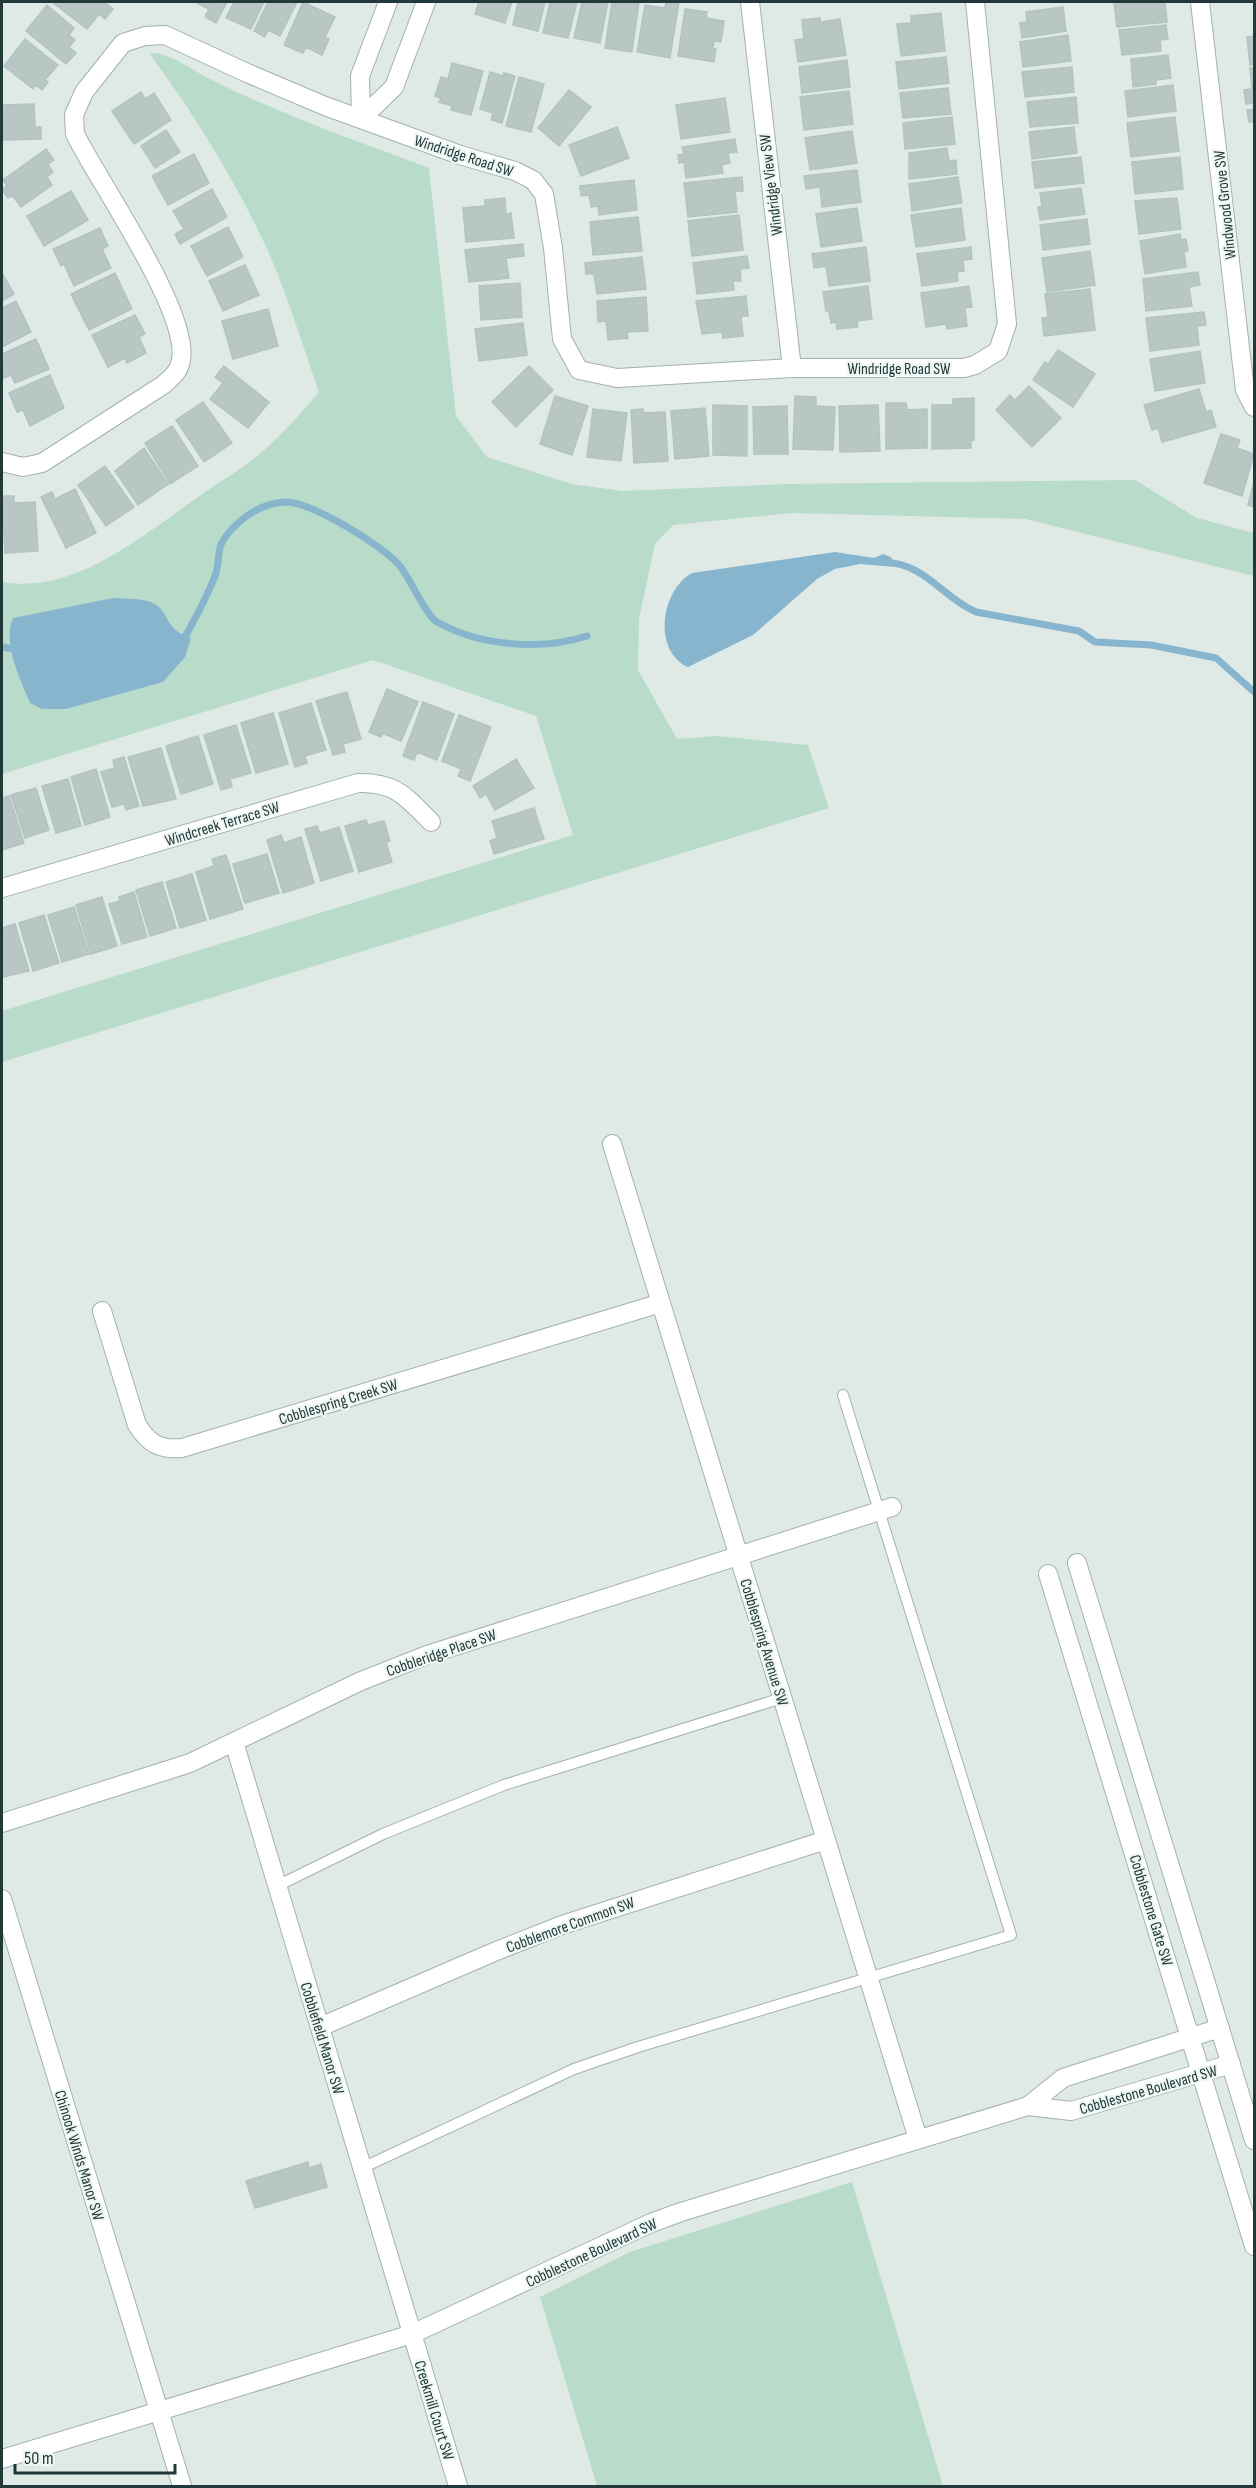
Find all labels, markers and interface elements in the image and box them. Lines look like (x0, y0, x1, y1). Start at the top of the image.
street label: Windridge Road SW (412, 131, 516, 182)
street label: Windridge View SW (756, 133, 787, 236)
street label: Windwood Grove SW (1210, 149, 1241, 260)
street label: Windridge Road SW (848, 360, 951, 379)
street label: Windcreek Terrace SW (163, 798, 282, 851)
street label: Cobblespring Creek SW (277, 1375, 401, 1430)
street label: Cobblespring Avenue SW (735, 1577, 792, 1709)
street label: Cobbleridge Place SW (384, 1626, 499, 1681)
street label: Cobblestone Gate SW (1125, 1853, 1177, 1969)
street label: Cobblemore Common SW (504, 1893, 638, 1957)
street label: Cobblefield Manor SW (296, 1980, 348, 2097)
street label: Cobblestone Boulevard SW (1077, 2062, 1220, 2119)
street label: Chinook Winds Manor SW (50, 2088, 108, 2223)
street label: Cobblestone Boulevard SW (523, 2214, 661, 2292)
street label: Creekmill Court SW (409, 2358, 458, 2463)
scale bar (15, 2437, 176, 2475)
text: 50 m (24, 2448, 54, 2469)

